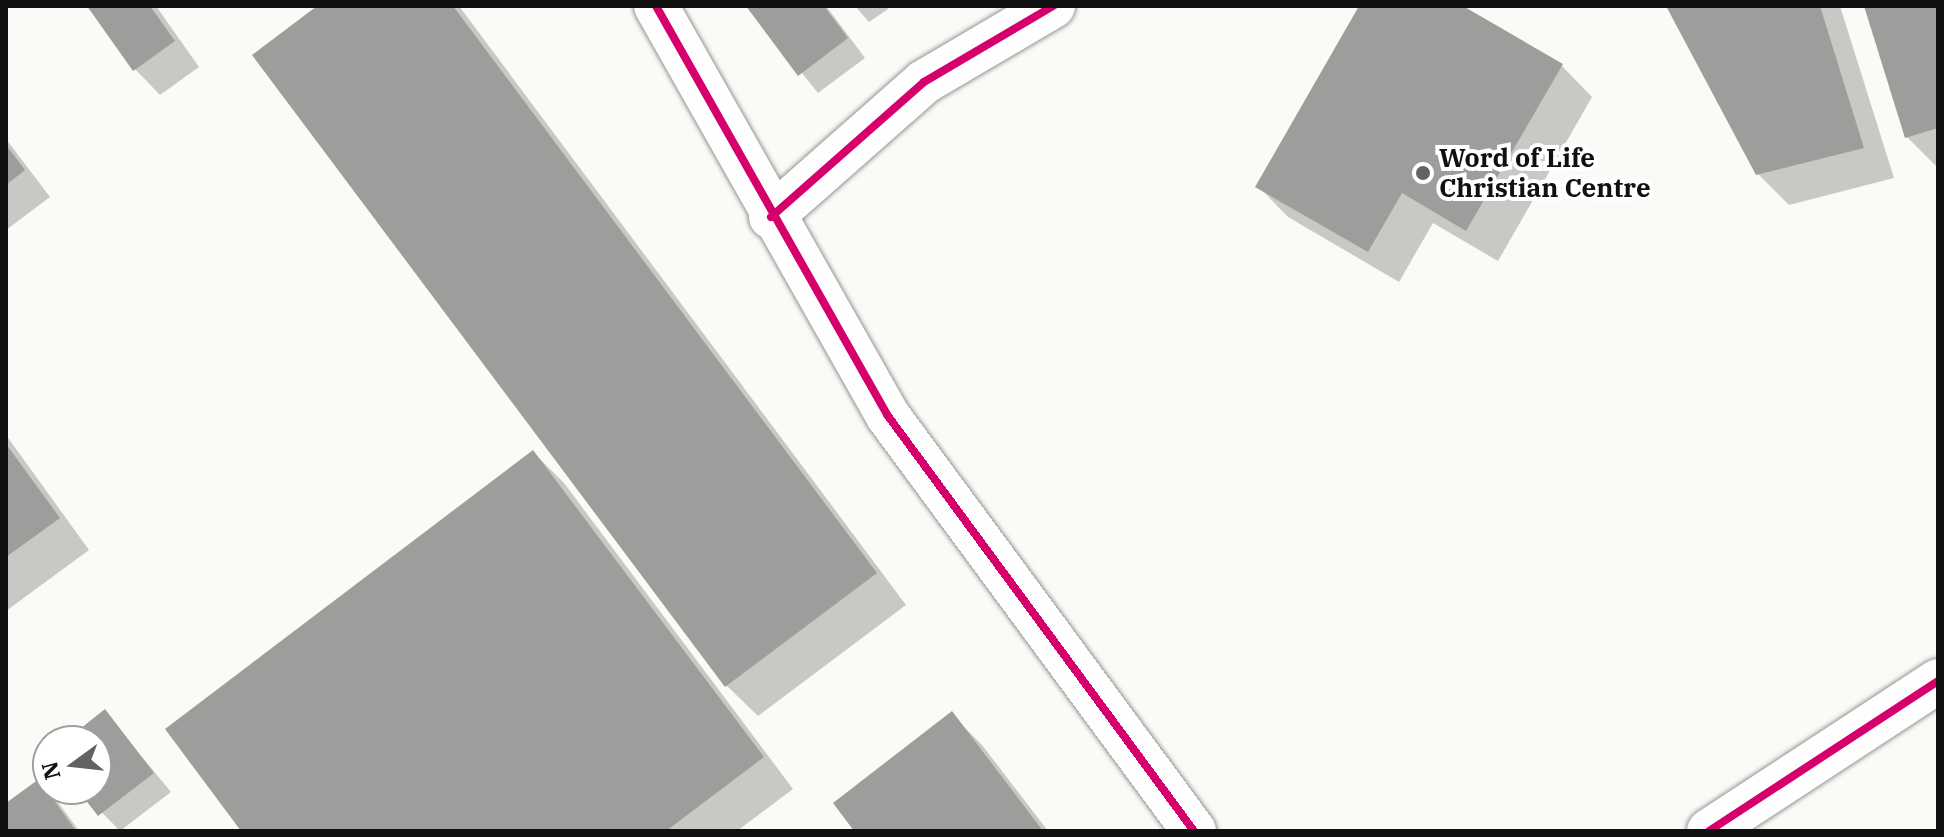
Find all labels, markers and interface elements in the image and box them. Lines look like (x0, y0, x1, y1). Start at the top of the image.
place label: Word of Life Christian Centre (1439, 142, 1651, 204)
marker: Word of Life Christian Centre (1414, 164, 1432, 182)
north arrow (32, 725, 112, 805)
text: N (34, 759, 67, 783)

